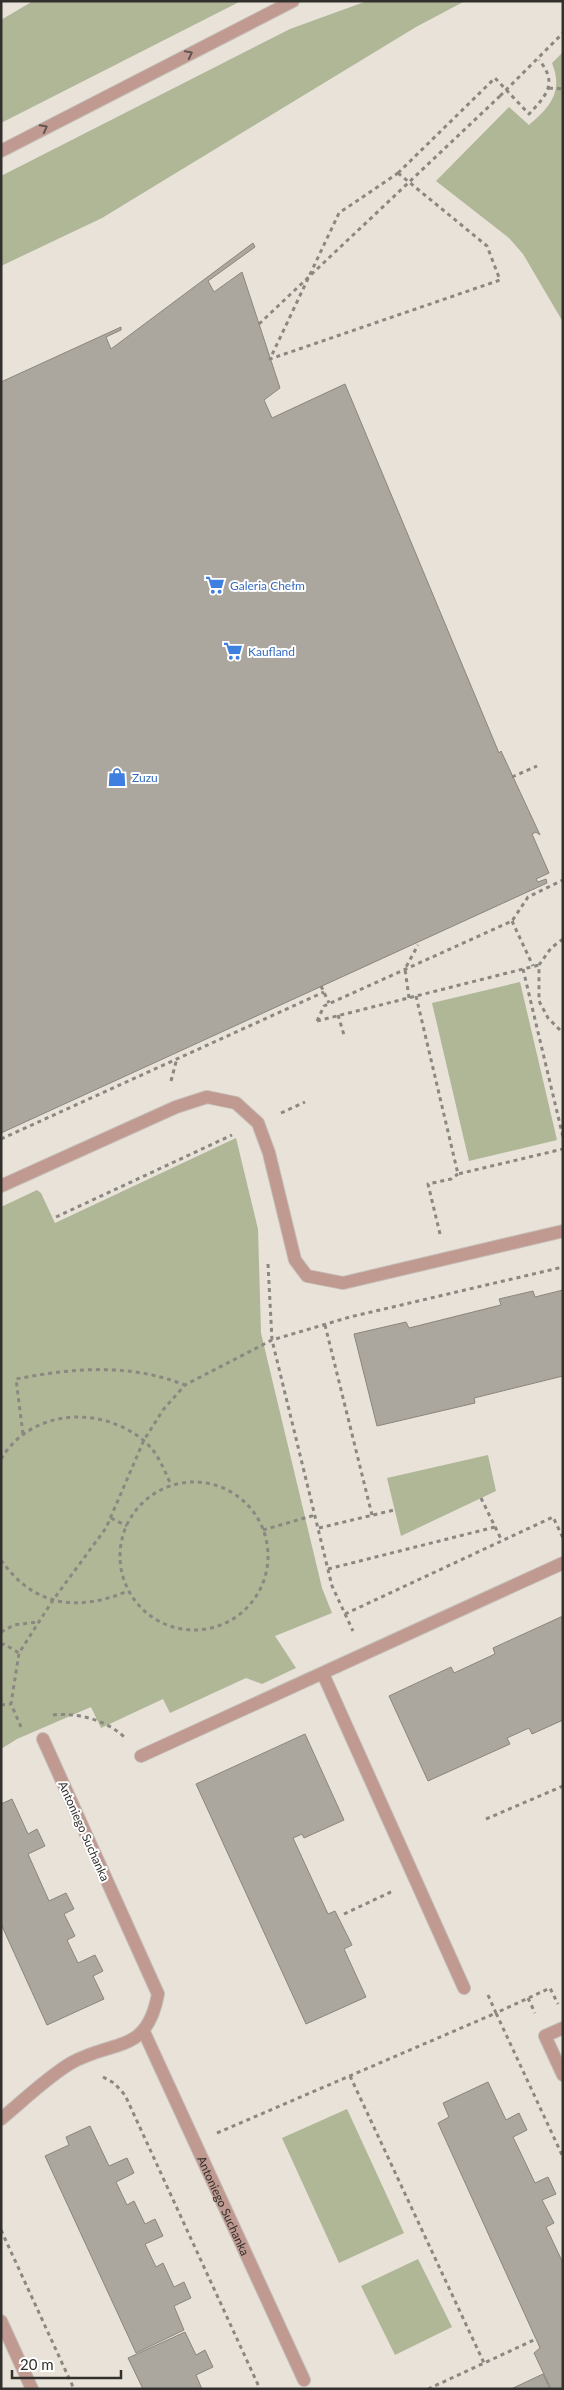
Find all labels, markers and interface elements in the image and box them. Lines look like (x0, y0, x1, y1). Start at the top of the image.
one-way arrow (184, 50, 193, 60)
one-way arrow (39, 124, 48, 134)
supermarket icon: Galeria Chełm (204, 574, 226, 596)
place label: Galeria Chełm (230, 578, 305, 593)
supermarket icon: Kaufland (222, 640, 244, 662)
place label: Kaufland (248, 644, 295, 659)
shop icon: Zuzu (106, 766, 128, 788)
place label: Zuzu (132, 770, 158, 785)
street label: Antoniego Suchanka (55, 1779, 113, 1883)
street label: Antoniego Suchanka (194, 2153, 253, 2258)
scale bar (12, 2348, 121, 2380)
text: 20 m (20, 2355, 54, 2373)

